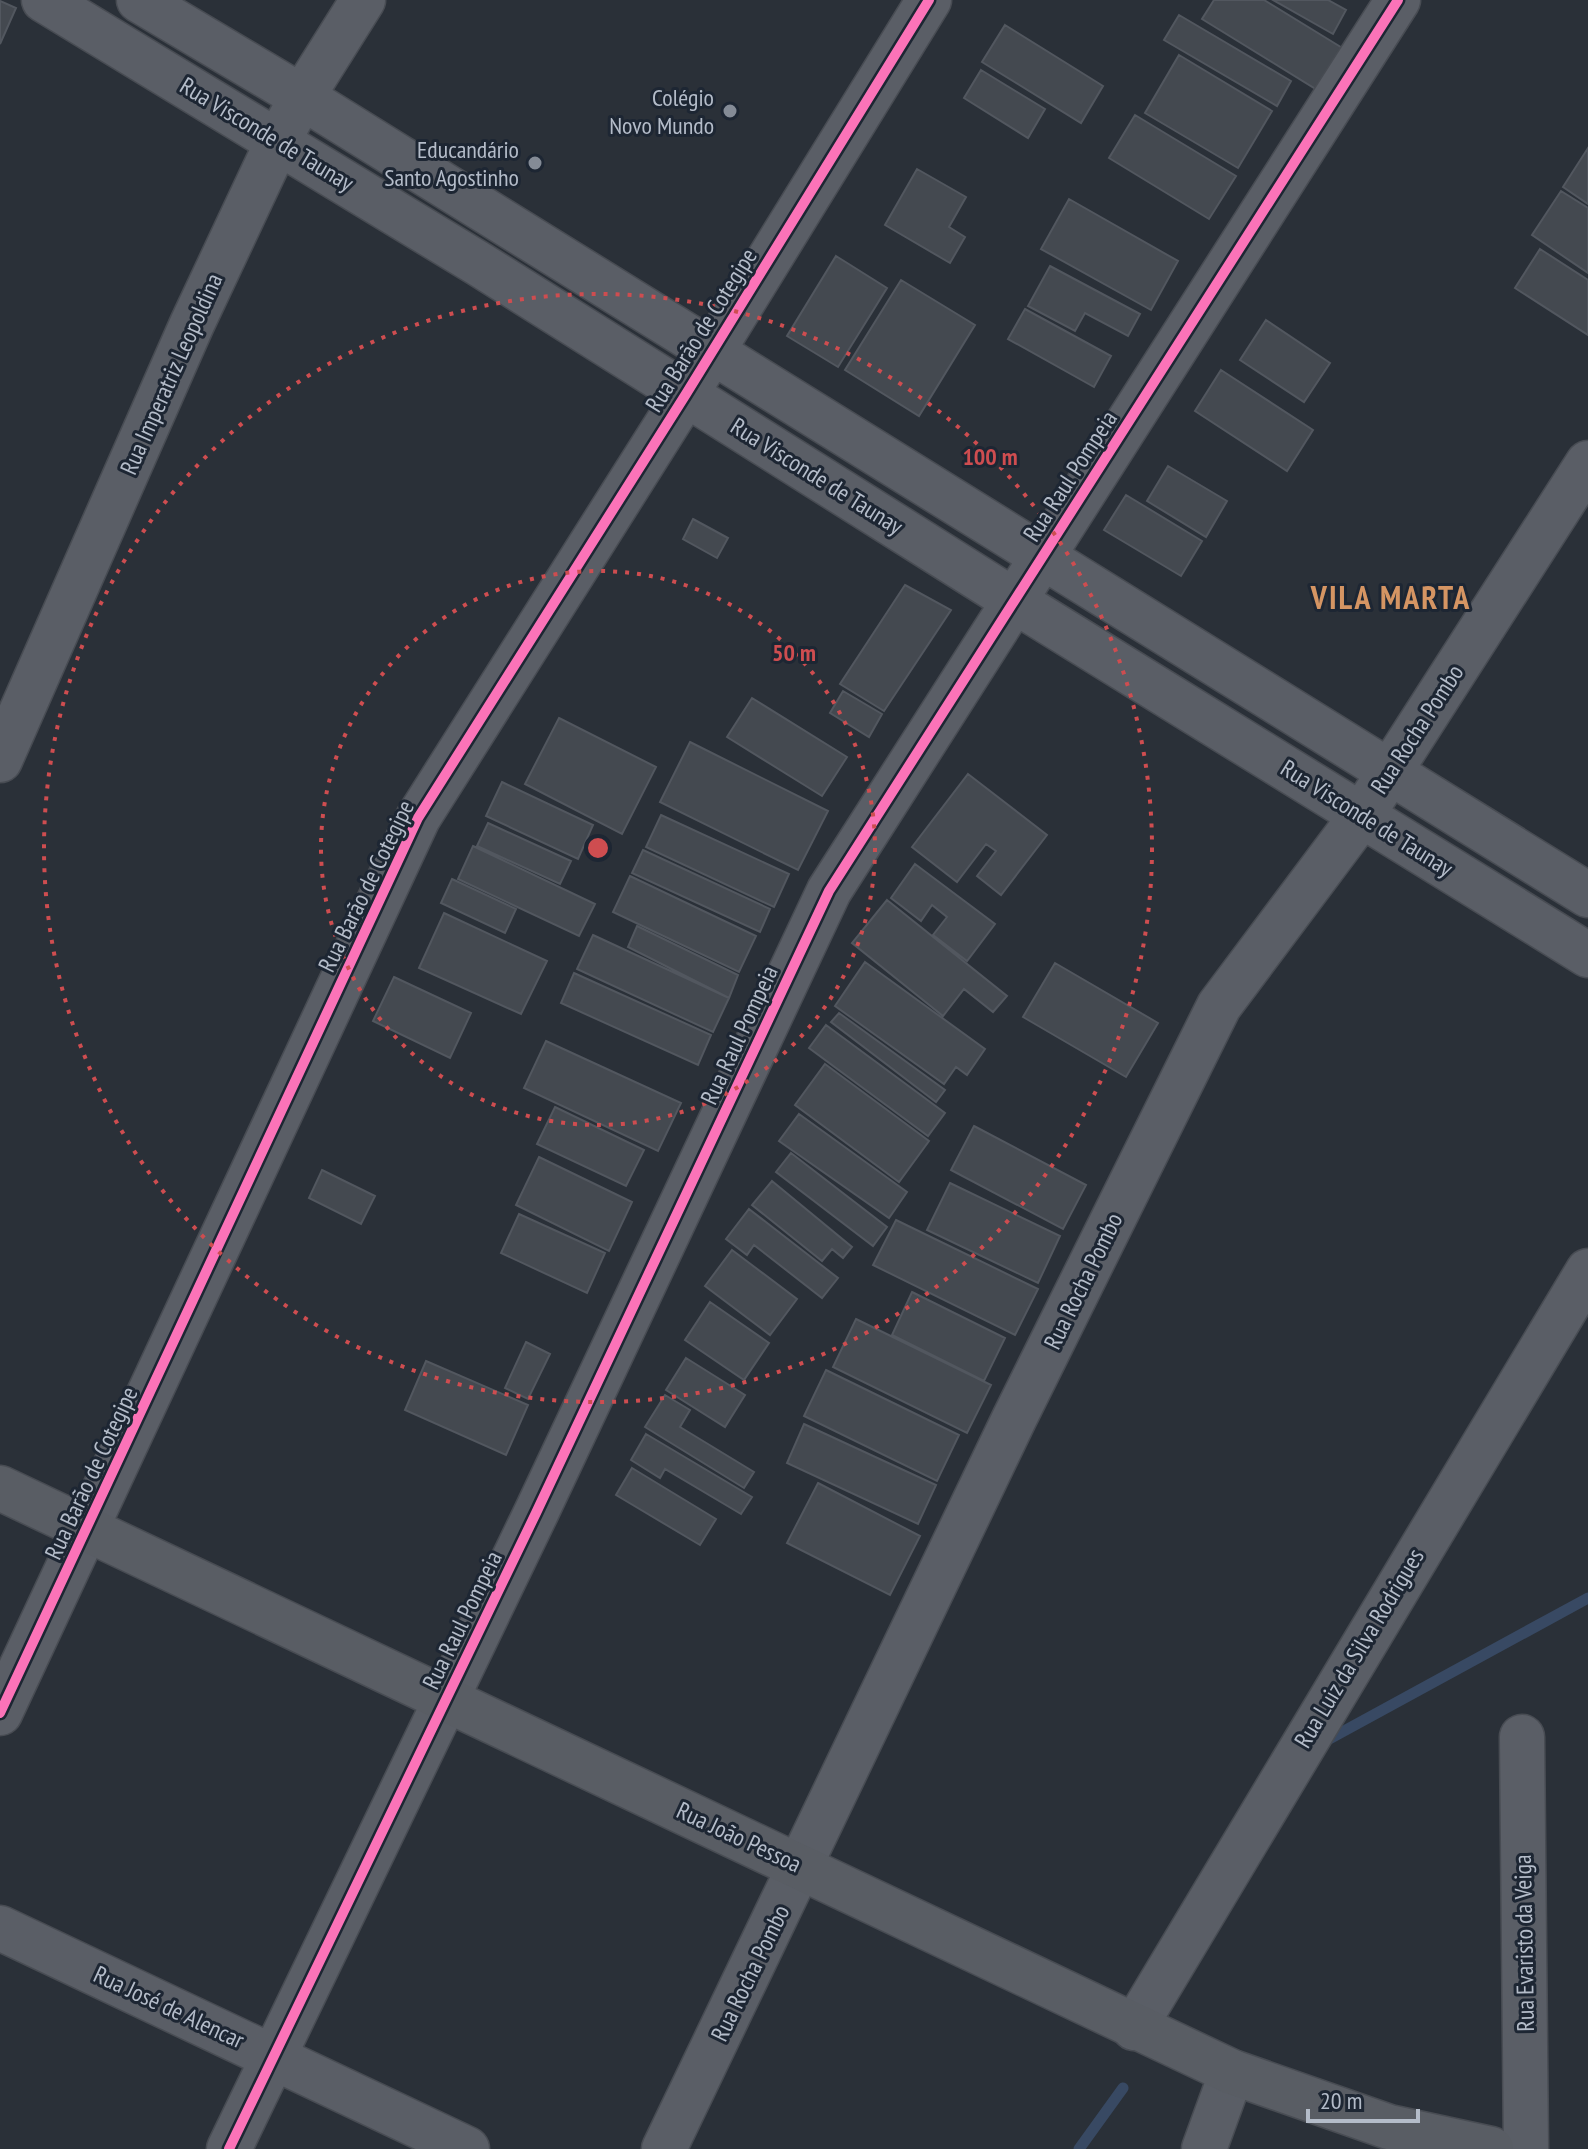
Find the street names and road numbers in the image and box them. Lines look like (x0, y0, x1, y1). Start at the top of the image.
street label: Rua Visconde de Taunay (174, 70, 360, 198)
street label: Rua Barão de Cotegipe (638, 242, 764, 418)
street label: Rua Imperatriz Leopoldina (113, 269, 229, 479)
street label: Rua Raul Pompeia (1016, 405, 1124, 547)
street label: Rua Visconde de Taunay (725, 411, 909, 541)
street label: Rua Rocha Pombo (1364, 658, 1470, 800)
street label: Rua Visconde de Taunay (1275, 753, 1459, 883)
street label: Rua Barão de Cotegipe (311, 795, 421, 977)
street label: Rua Raul Pompeia (693, 960, 785, 1110)
street label: Rua Rocha Pombo (1037, 1208, 1129, 1354)
street label: Rua Barão de Cotegipe (37, 1382, 145, 1564)
street label: Rua Luiz da Silva Rodrigues (1287, 1543, 1431, 1753)
street label: Rua Raul Pompeia (415, 1546, 509, 1694)
street label: Rua João Pessoa (672, 1795, 806, 1879)
street label: Rua Evaristo da Veiga (1507, 1854, 1541, 2032)
street label: Rua Rocha Pombo (704, 1900, 796, 2046)
street label: Rua José de Alencar (89, 1959, 250, 2056)

